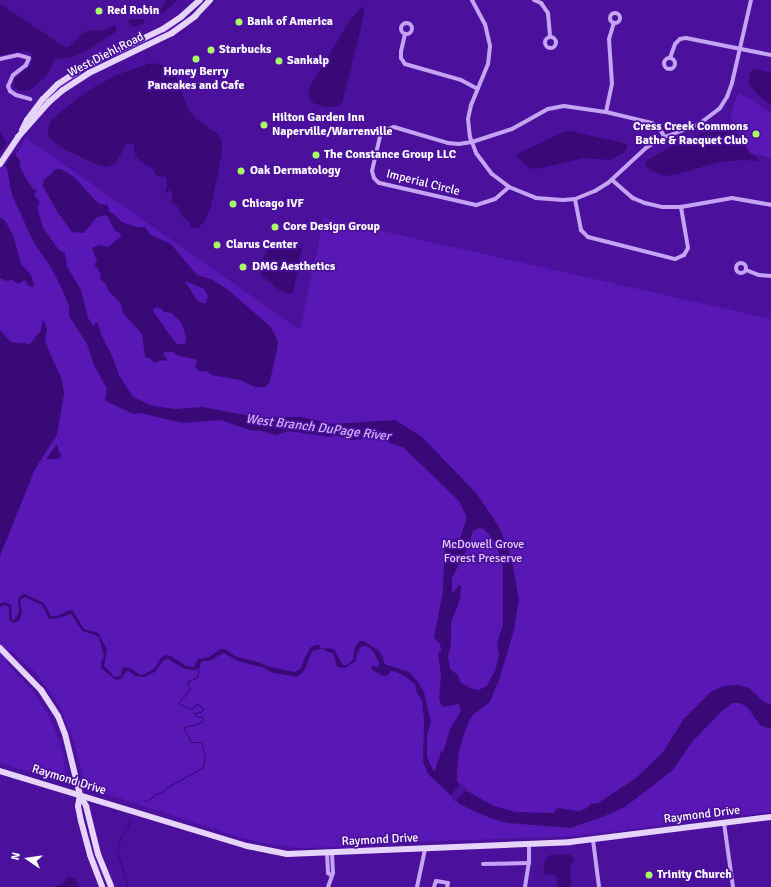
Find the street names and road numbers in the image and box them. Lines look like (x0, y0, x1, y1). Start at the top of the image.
street label: West Diehl Road (66, 30, 146, 80)
street label: Imperial Circle (385, 167, 461, 199)
street label: Raymond Drive (30, 762, 108, 798)
street label: Raymond Drive (663, 803, 741, 827)
street label: Raymond Drive (341, 831, 419, 849)

